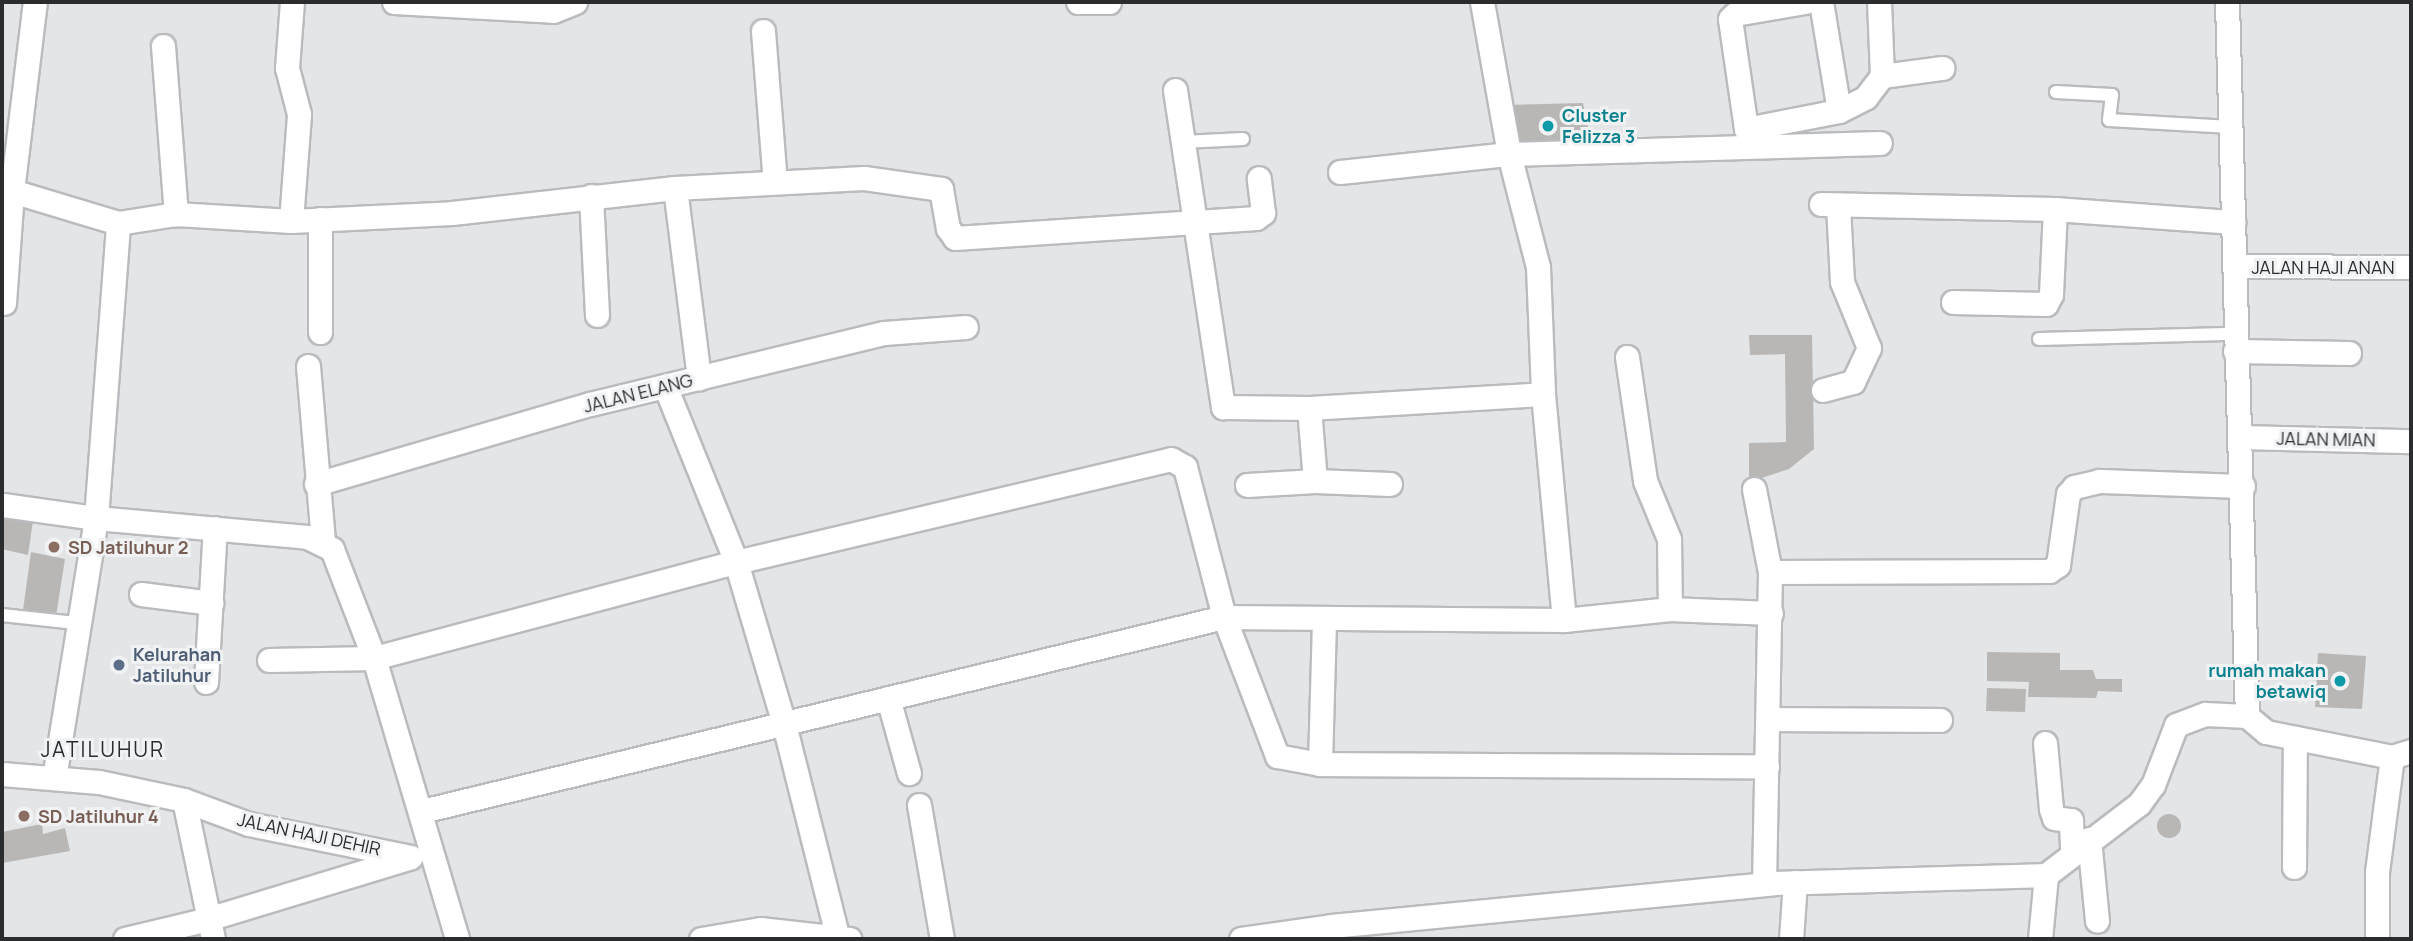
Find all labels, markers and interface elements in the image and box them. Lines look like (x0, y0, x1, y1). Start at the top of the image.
place label: Cluster Felizza 3 (1562, 105, 1635, 148)
marker: Cluster Felizza 3 (1540, 118, 1556, 134)
street label: JALAN HAJI ANAN (2251, 256, 2395, 278)
street label: JALAN ELANG (581, 369, 695, 417)
street label: JALAN MIAN (2276, 427, 2376, 451)
place label: SD Jatiluhur 2 (68, 536, 189, 558)
marker: SD Jatiluhur 2 (46, 539, 62, 555)
place label: Kelurahan Jatiluhur (133, 644, 221, 686)
marker: Kelurahan Jatiluhur (111, 657, 127, 673)
place label: rumah makan betawiq (2208, 660, 2326, 702)
marker: rumah makan betawiq (2332, 673, 2348, 689)
district label: JATILUHUR (42, 736, 164, 762)
place label: SD Jatiluhur 4 (38, 805, 159, 827)
marker: SD Jatiluhur 4 (16, 808, 32, 824)
street label: JALAN HAJI DEHIR (235, 808, 383, 860)

